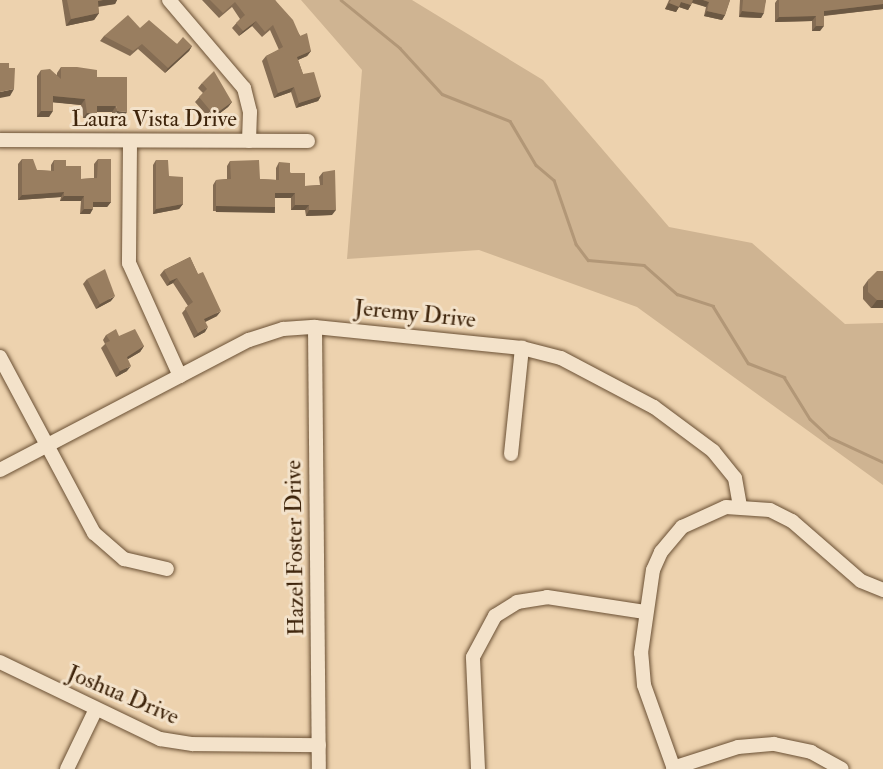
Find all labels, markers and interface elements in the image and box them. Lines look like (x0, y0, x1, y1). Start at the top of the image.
street label: Laura Vista Drive (71, 105, 237, 133)
street label: Jeremy Drive (353, 294, 477, 334)
street label: Hazel Foster Drive (280, 460, 310, 636)
street label: Joshua Drive (63, 659, 183, 731)

